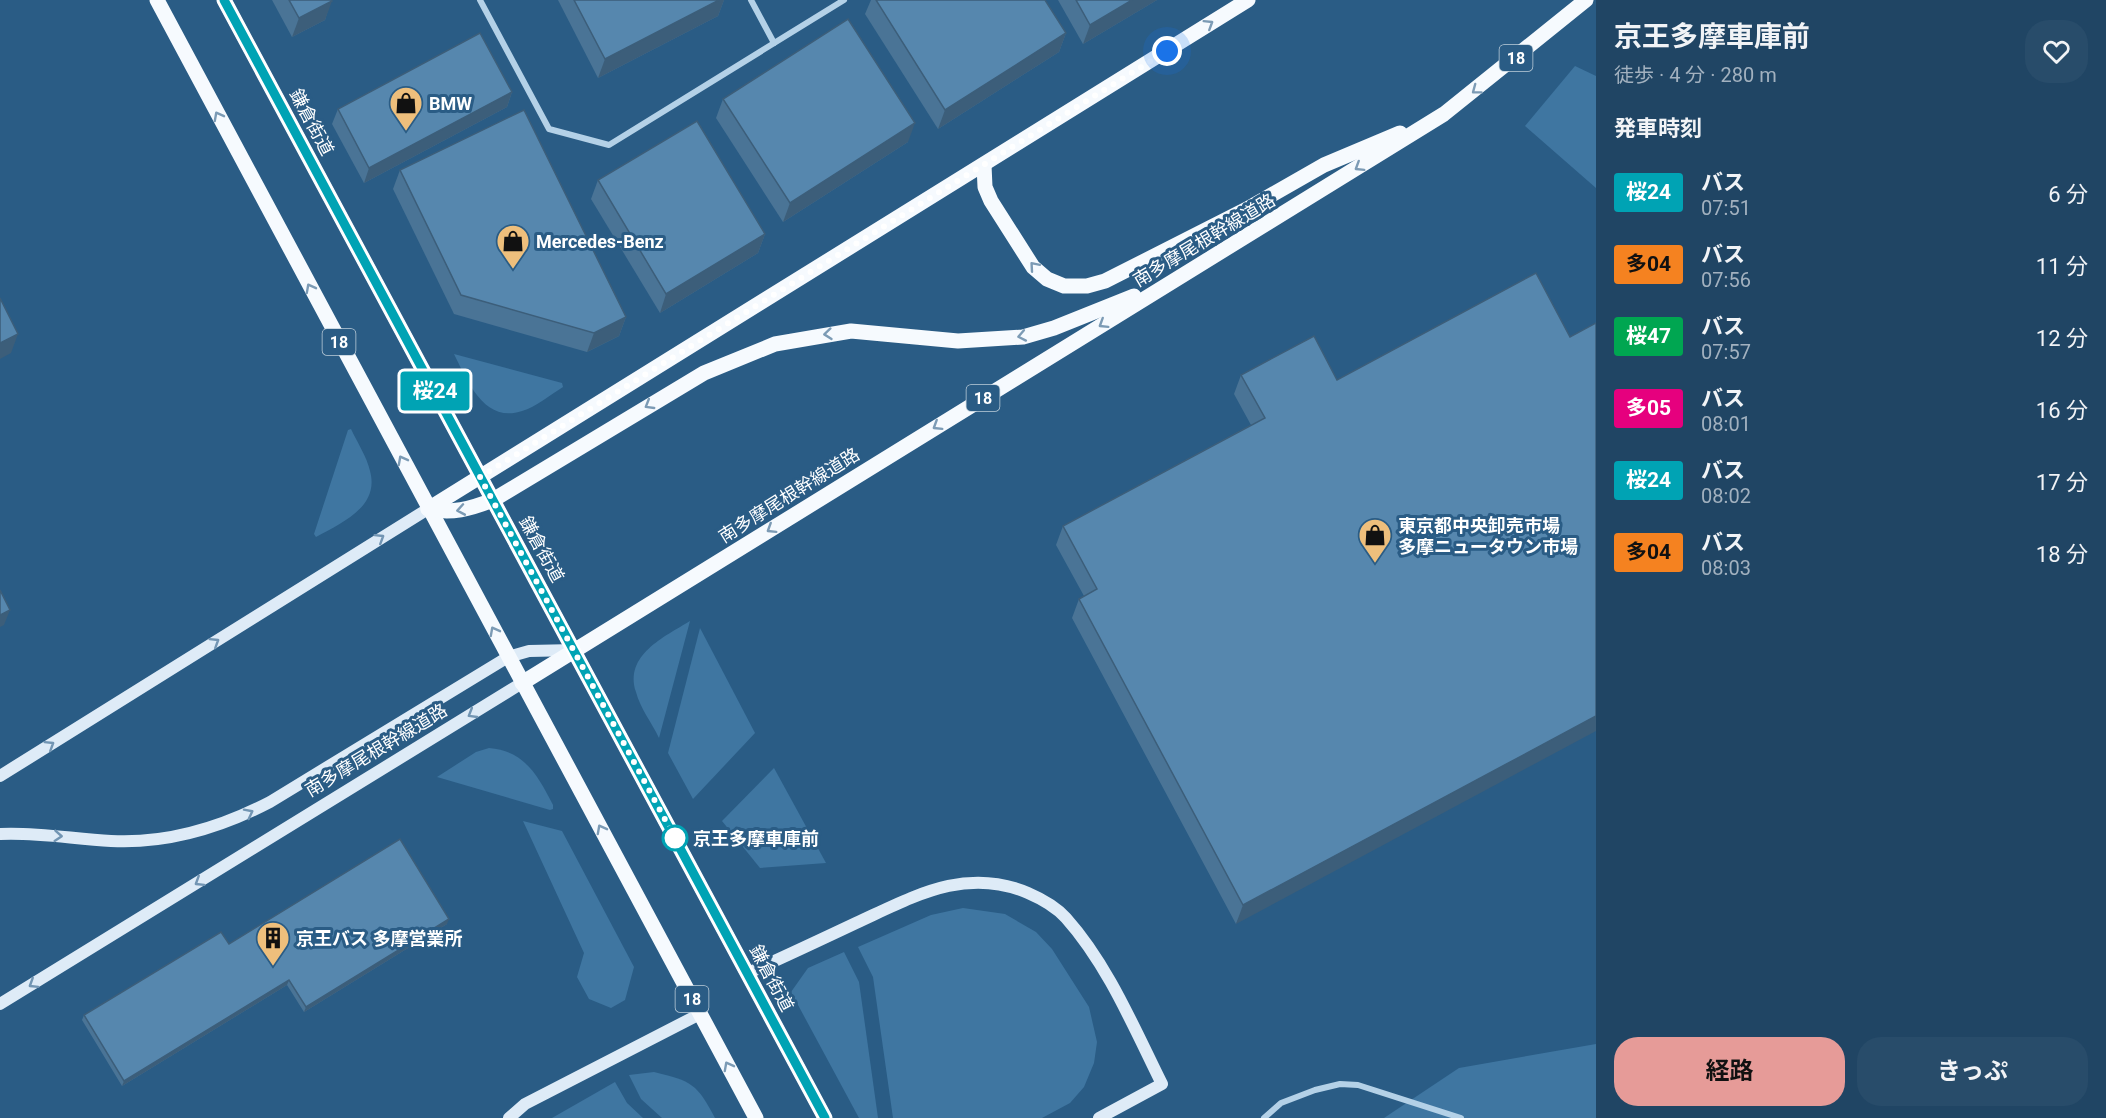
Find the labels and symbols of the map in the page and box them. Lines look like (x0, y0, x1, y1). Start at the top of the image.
one-way arrow (1203, 21, 1214, 32)
your location (1152, 36, 1182, 66)
road number: 18 (1500, 45, 1532, 71)
one-way arrow (1471, 83, 1482, 94)
street label: 鎌倉街道 (286, 85, 338, 159)
shop icon: BMW (388, 85, 424, 132)
place label: BMW (429, 93, 472, 114)
one-way arrow (214, 111, 225, 122)
one-way arrow (1355, 160, 1365, 172)
street label: 南多摩尾根幹線道路 (1129, 189, 1279, 291)
shop icon: Mercedes-Benz (495, 223, 531, 270)
place label: Mercedes-Benz (536, 231, 664, 252)
one-way arrow (1030, 262, 1041, 273)
one-way arrow (306, 283, 317, 294)
one-way arrow (1099, 316, 1109, 328)
one-way arrow (824, 327, 833, 340)
road number: 18 (322, 329, 356, 355)
one-way arrow (1017, 329, 1027, 342)
line badge: 桜24 (400, 372, 470, 410)
road number: 18 (966, 385, 1000, 411)
one-way arrow (645, 398, 655, 410)
one-way arrow (933, 419, 943, 431)
street label: 南多摩尾根幹線道路 (715, 443, 863, 547)
one-way arrow (398, 456, 409, 466)
one-way arrow (456, 503, 466, 516)
street label: 鎌倉街道 (515, 512, 569, 586)
place label: 東京都中央卸売市場 多摩ニュータウン市場 (1398, 515, 1578, 557)
shop icon: 東京都中央卸売市場 多摩ニュータウン市場 (1357, 517, 1393, 564)
one-way arrow (767, 521, 778, 532)
one-way arrow (374, 535, 385, 546)
one-way arrow (490, 627, 501, 638)
one-way arrow (209, 637, 219, 649)
street label: 南多摩尾根幹線道路 (301, 699, 451, 801)
one-way arrow (468, 706, 478, 718)
one-way arrow (43, 741, 54, 752)
one-way arrow (242, 809, 253, 820)
one-way arrow (596, 824, 608, 835)
marker: 京王多摩車庫前 (662, 825, 688, 851)
place label: 京王多摩車庫前 (693, 828, 819, 849)
one-way arrow (54, 829, 63, 842)
one-way arrow (195, 874, 205, 886)
building icon: 京王バス 多摩営業所 (255, 920, 291, 967)
place label: 京王バス 多摩営業所 (296, 928, 462, 949)
street label: 鎌倉街道 (746, 941, 798, 1015)
one-way arrow (29, 977, 39, 989)
road number: 18 (676, 986, 708, 1012)
one-way arrow (724, 1062, 735, 1073)

